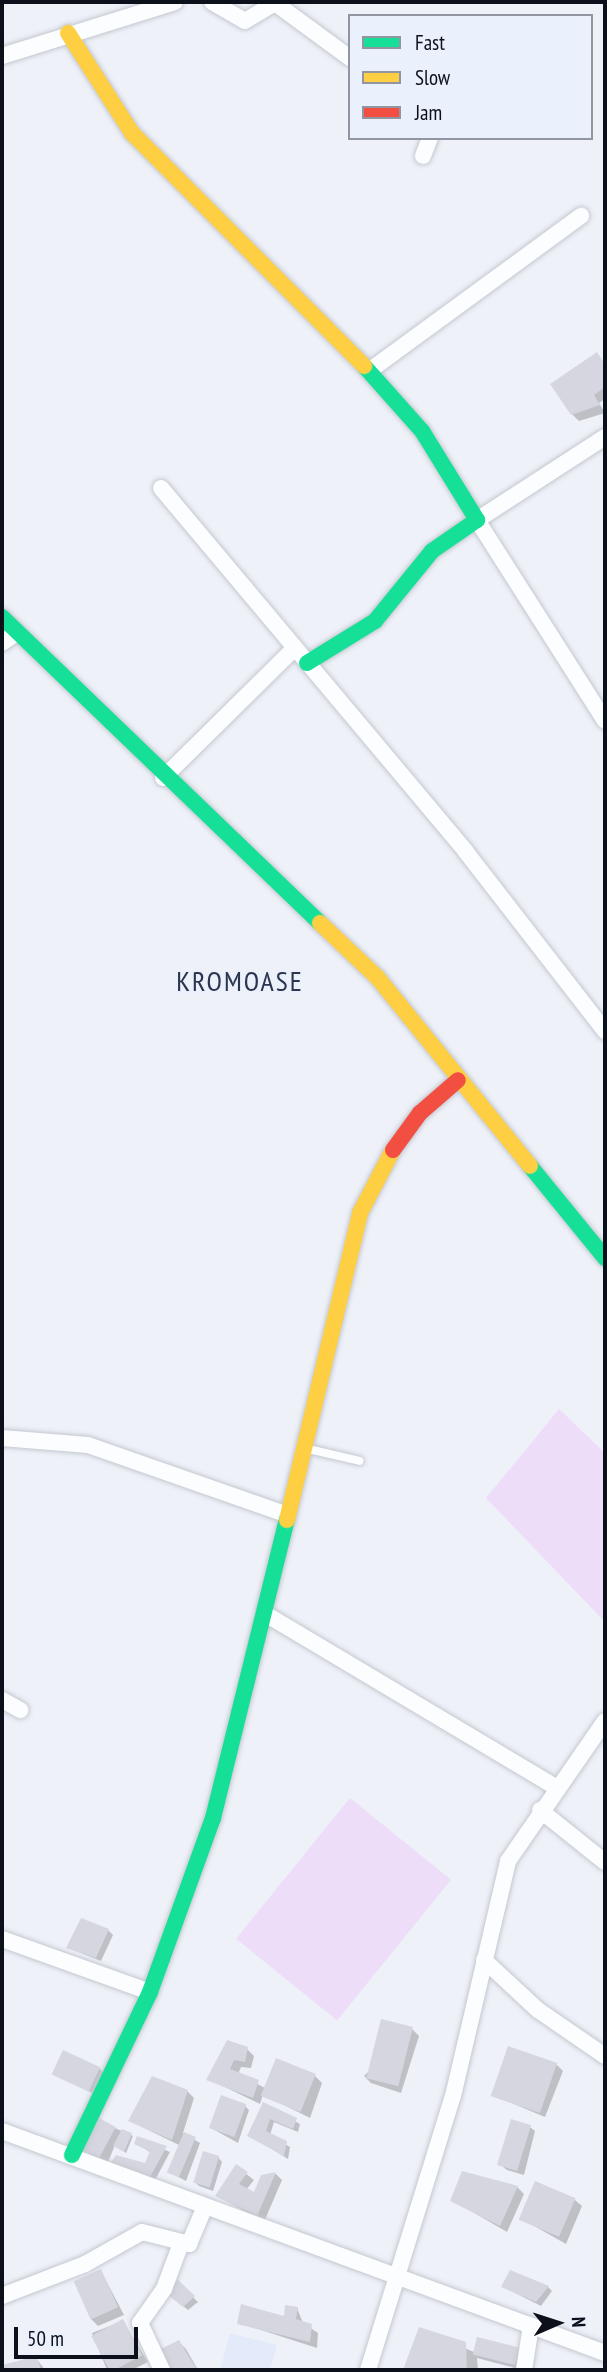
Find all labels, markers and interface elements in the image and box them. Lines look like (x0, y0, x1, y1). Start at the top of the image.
legend (348, 14, 593, 140)
text: Fast (415, 29, 445, 56)
text: Slow (415, 64, 450, 91)
text: Jam (415, 99, 442, 126)
district label: KROMOASE (177, 964, 303, 998)
north arrow (523, 2288, 593, 2358)
scale bar (18, 2312, 142, 2356)
text: N (567, 2316, 591, 2328)
text: 50 m (27, 2325, 64, 2352)

